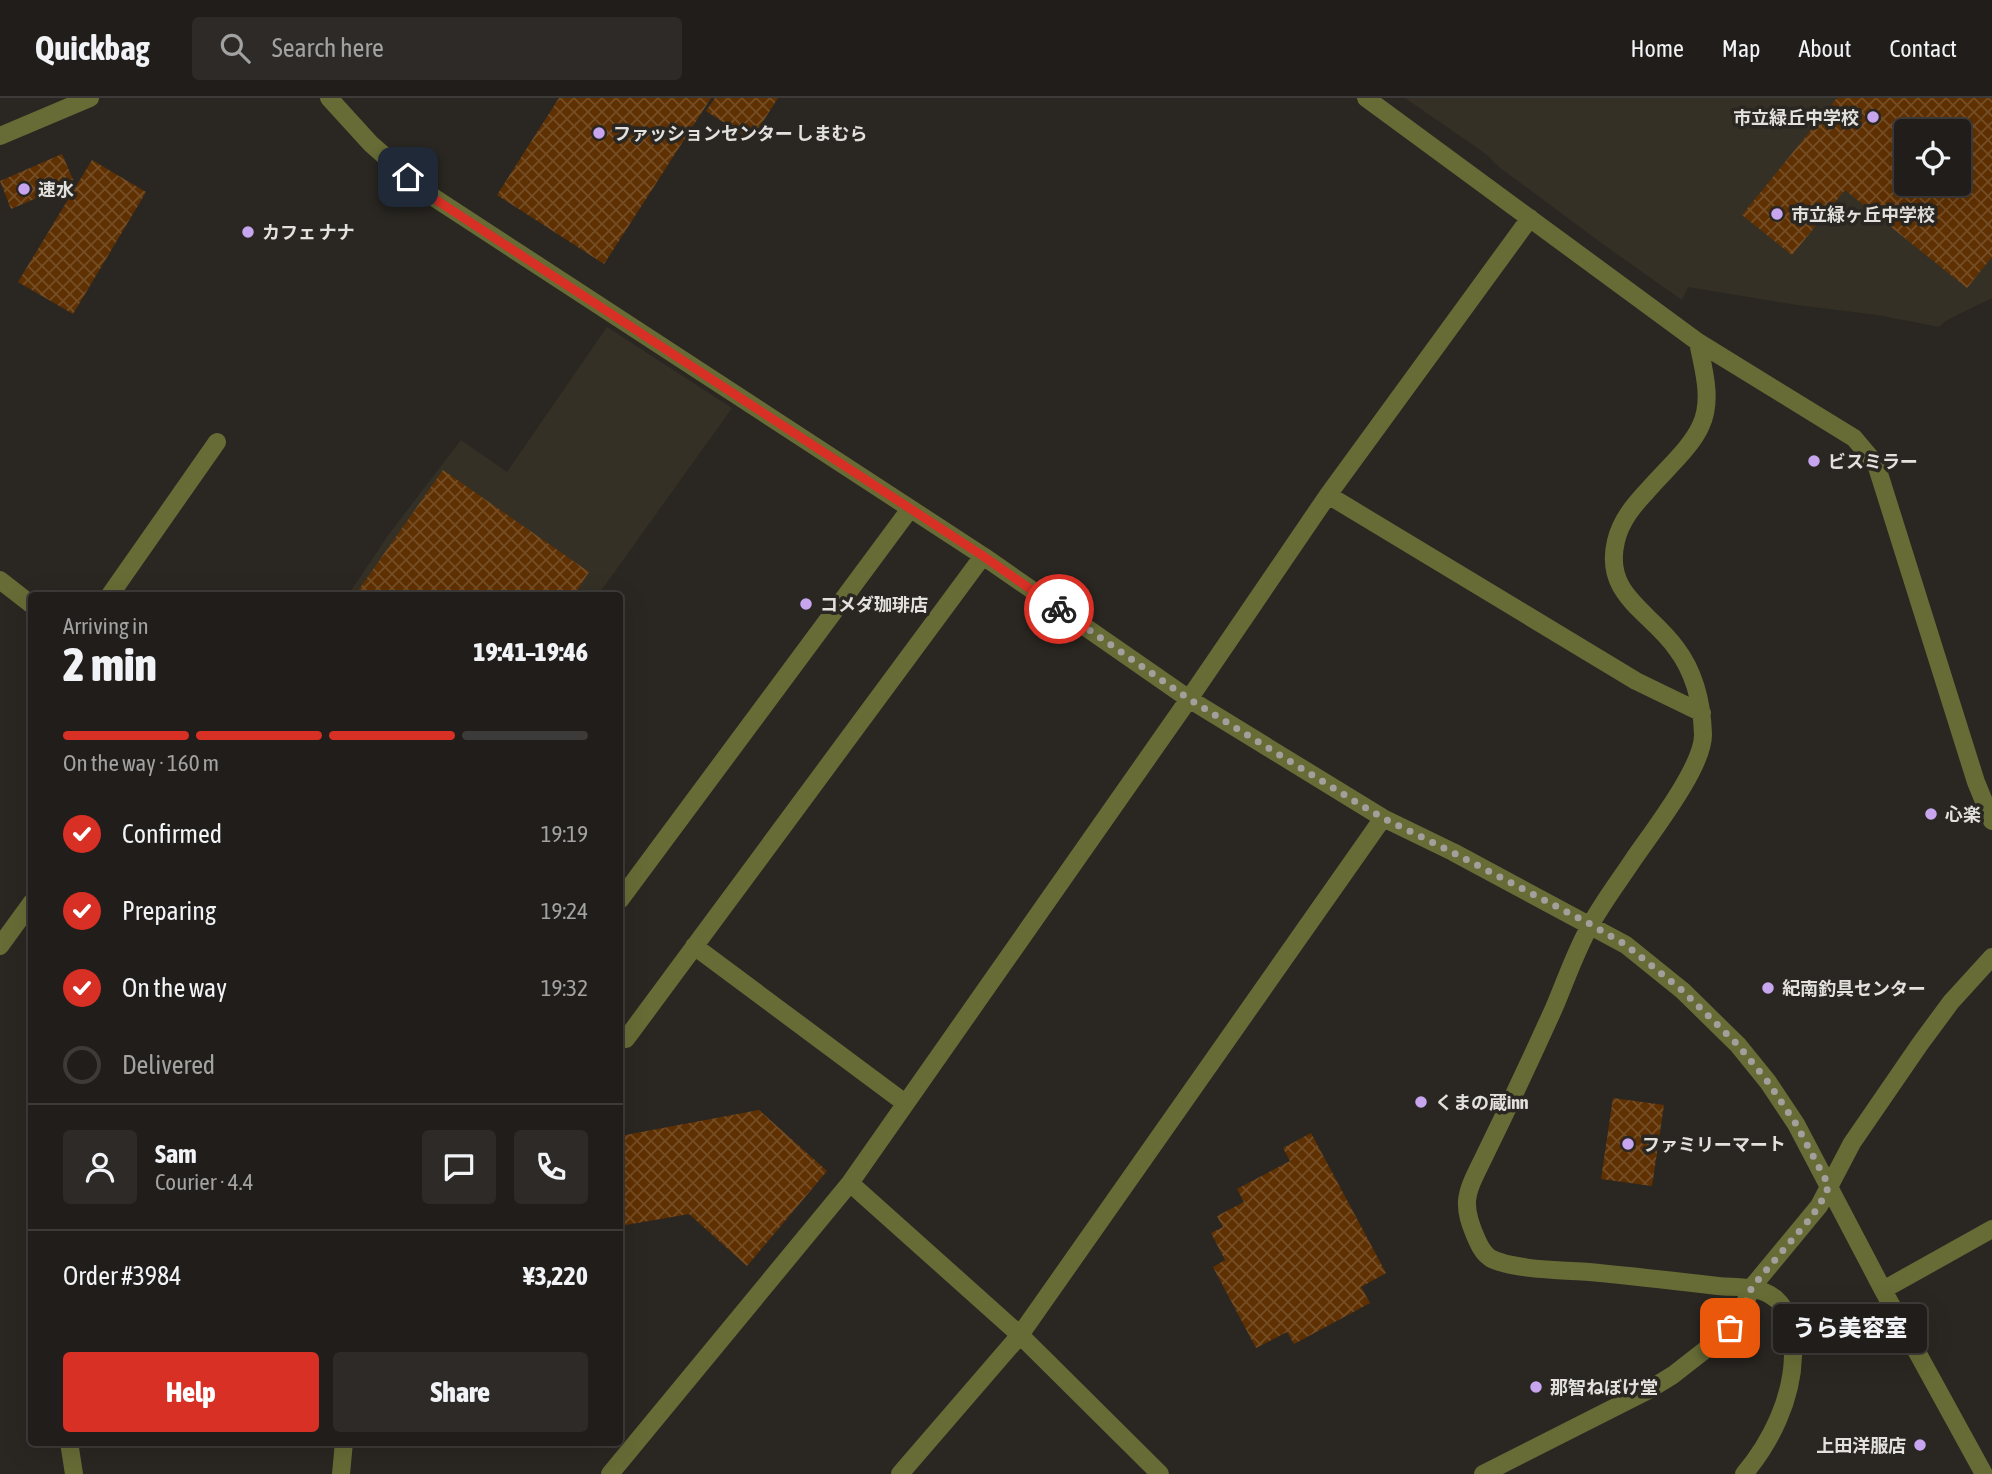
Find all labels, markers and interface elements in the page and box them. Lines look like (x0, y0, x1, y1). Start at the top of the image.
search box (192, 17, 682, 80)
text: Quickbag (35, 29, 150, 67)
icon: search (216, 29, 254, 67)
text: Search here (272, 33, 384, 63)
text: Home (1630, 35, 1684, 62)
text: Map (1722, 35, 1760, 62)
text: About (1798, 35, 1851, 62)
text: Contact (1889, 35, 1957, 62)
place label: 市立緑丘中学校 (1733, 107, 1859, 128)
marker: 市立緑丘中学校 (1865, 109, 1881, 125)
map controls (1894, 119, 1971, 196)
button: locate (1894, 119, 1971, 196)
place label: ファッションセンター しまむら (613, 123, 867, 144)
marker: ファッションセンター しまむら (591, 125, 607, 141)
pin (378, 147, 438, 207)
icon: home (389, 158, 427, 196)
place label: 速水 (38, 179, 74, 200)
marker: 速水 (16, 181, 32, 197)
place label: 市立緑ヶ丘中学校 (1791, 204, 1935, 225)
marker: 市立緑ヶ丘中学校 (1769, 206, 1785, 222)
place label: カフェ ナナ (262, 222, 354, 243)
marker: カフェ ナナ (240, 224, 256, 240)
place label: ビスミラー (1828, 451, 1918, 472)
marker: ビスミラー (1806, 453, 1822, 469)
courier (1024, 574, 1094, 644)
icon: bike (1040, 590, 1078, 628)
place label: コメダ珈琲店 (820, 594, 928, 615)
marker: コメダ珈琲店 (798, 596, 814, 612)
text: Arriving in (63, 613, 149, 639)
text: 19:41–19:46 (473, 637, 588, 667)
text: 2 min (63, 638, 157, 691)
text: On the way · 160 m (63, 750, 219, 776)
place label: 心楽 (1945, 804, 1981, 825)
marker: 心楽 (1923, 806, 1939, 822)
icon: check (63, 815, 101, 853)
text: Confirmed (122, 819, 222, 849)
text: 19:19 (541, 821, 588, 847)
icon: check (63, 892, 101, 930)
text: Preparing (122, 896, 216, 926)
text: 19:24 (541, 898, 588, 924)
icon: check (63, 969, 101, 1007)
text: On the way (122, 973, 227, 1003)
text: 19:32 (541, 975, 588, 1001)
place label: 紀南釣具センター (1782, 978, 1926, 999)
marker: 紀南釣具センター (1760, 980, 1776, 996)
text: Delivered (122, 1050, 215, 1080)
place label: くまの蔵inn (1435, 1092, 1529, 1113)
marker: くまの蔵inn (1413, 1094, 1429, 1110)
button: person (63, 1130, 137, 1204)
button: chat (422, 1130, 496, 1204)
button: phone (514, 1130, 588, 1204)
place label: ファミリーマート (1642, 1134, 1786, 1155)
marker: ファミリーマート (1620, 1136, 1636, 1152)
text: Sam (155, 1139, 197, 1169)
text: Courier · 4.4 (155, 1169, 254, 1195)
text: Order #3984 (63, 1261, 182, 1291)
text: ¥3,220 (523, 1261, 588, 1291)
pin (1700, 1298, 1760, 1358)
callout: うら美容室 (1772, 1304, 1926, 1352)
icon: bag (1711, 1309, 1749, 1347)
text: うら美容室 (1793, 1315, 1908, 1341)
button: Help (63, 1352, 319, 1432)
button: Share (333, 1352, 588, 1432)
place label: 那智ねぼけ堂 (1550, 1377, 1658, 1398)
marker: 那智ねぼけ堂 (1528, 1379, 1544, 1395)
place label: 上田洋服店 (1816, 1435, 1906, 1456)
marker: 上田洋服店 (1912, 1437, 1928, 1453)

